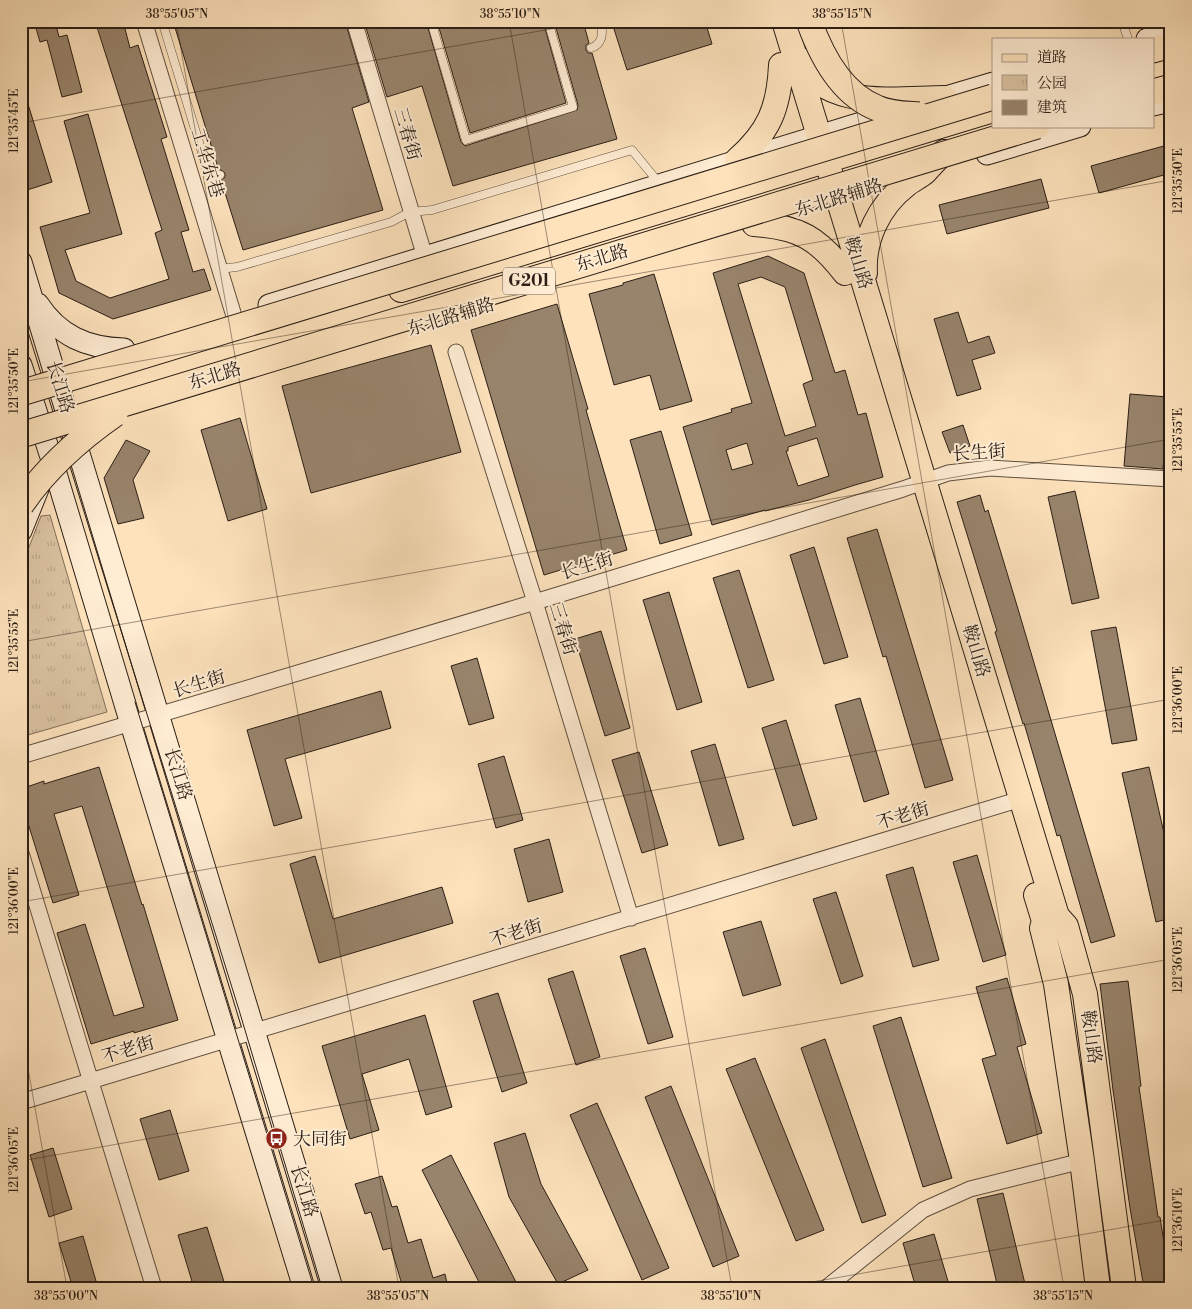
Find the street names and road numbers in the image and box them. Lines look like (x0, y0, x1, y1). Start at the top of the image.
street label: 三春街 (389, 105, 425, 163)
street label: 工华东巷 (185, 125, 229, 201)
street label: 东北路辅路 (793, 174, 885, 222)
street label: 鞍山路 (839, 234, 877, 292)
street label: 东北路 (573, 239, 631, 277)
road number: G201 (503, 268, 555, 294)
street label: 东北路辅路 (405, 293, 497, 341)
street label: 东北路 (186, 357, 244, 395)
street label: 长江路 (41, 358, 79, 416)
street label: 长生街 (951, 440, 1007, 466)
street label: 长生街 (558, 547, 616, 585)
street label: 三春街 (544, 600, 582, 658)
street label: 鞍山路 (957, 622, 995, 680)
street label: 长生街 (170, 665, 228, 703)
street label: 长江路 (159, 745, 197, 803)
street label: 不老街 (874, 797, 932, 835)
street label: 不老街 (487, 914, 545, 952)
street label: 鞍山路 (1076, 1009, 1106, 1065)
street label: 不老街 (99, 1031, 157, 1069)
street label: 长江路 (285, 1162, 323, 1220)

